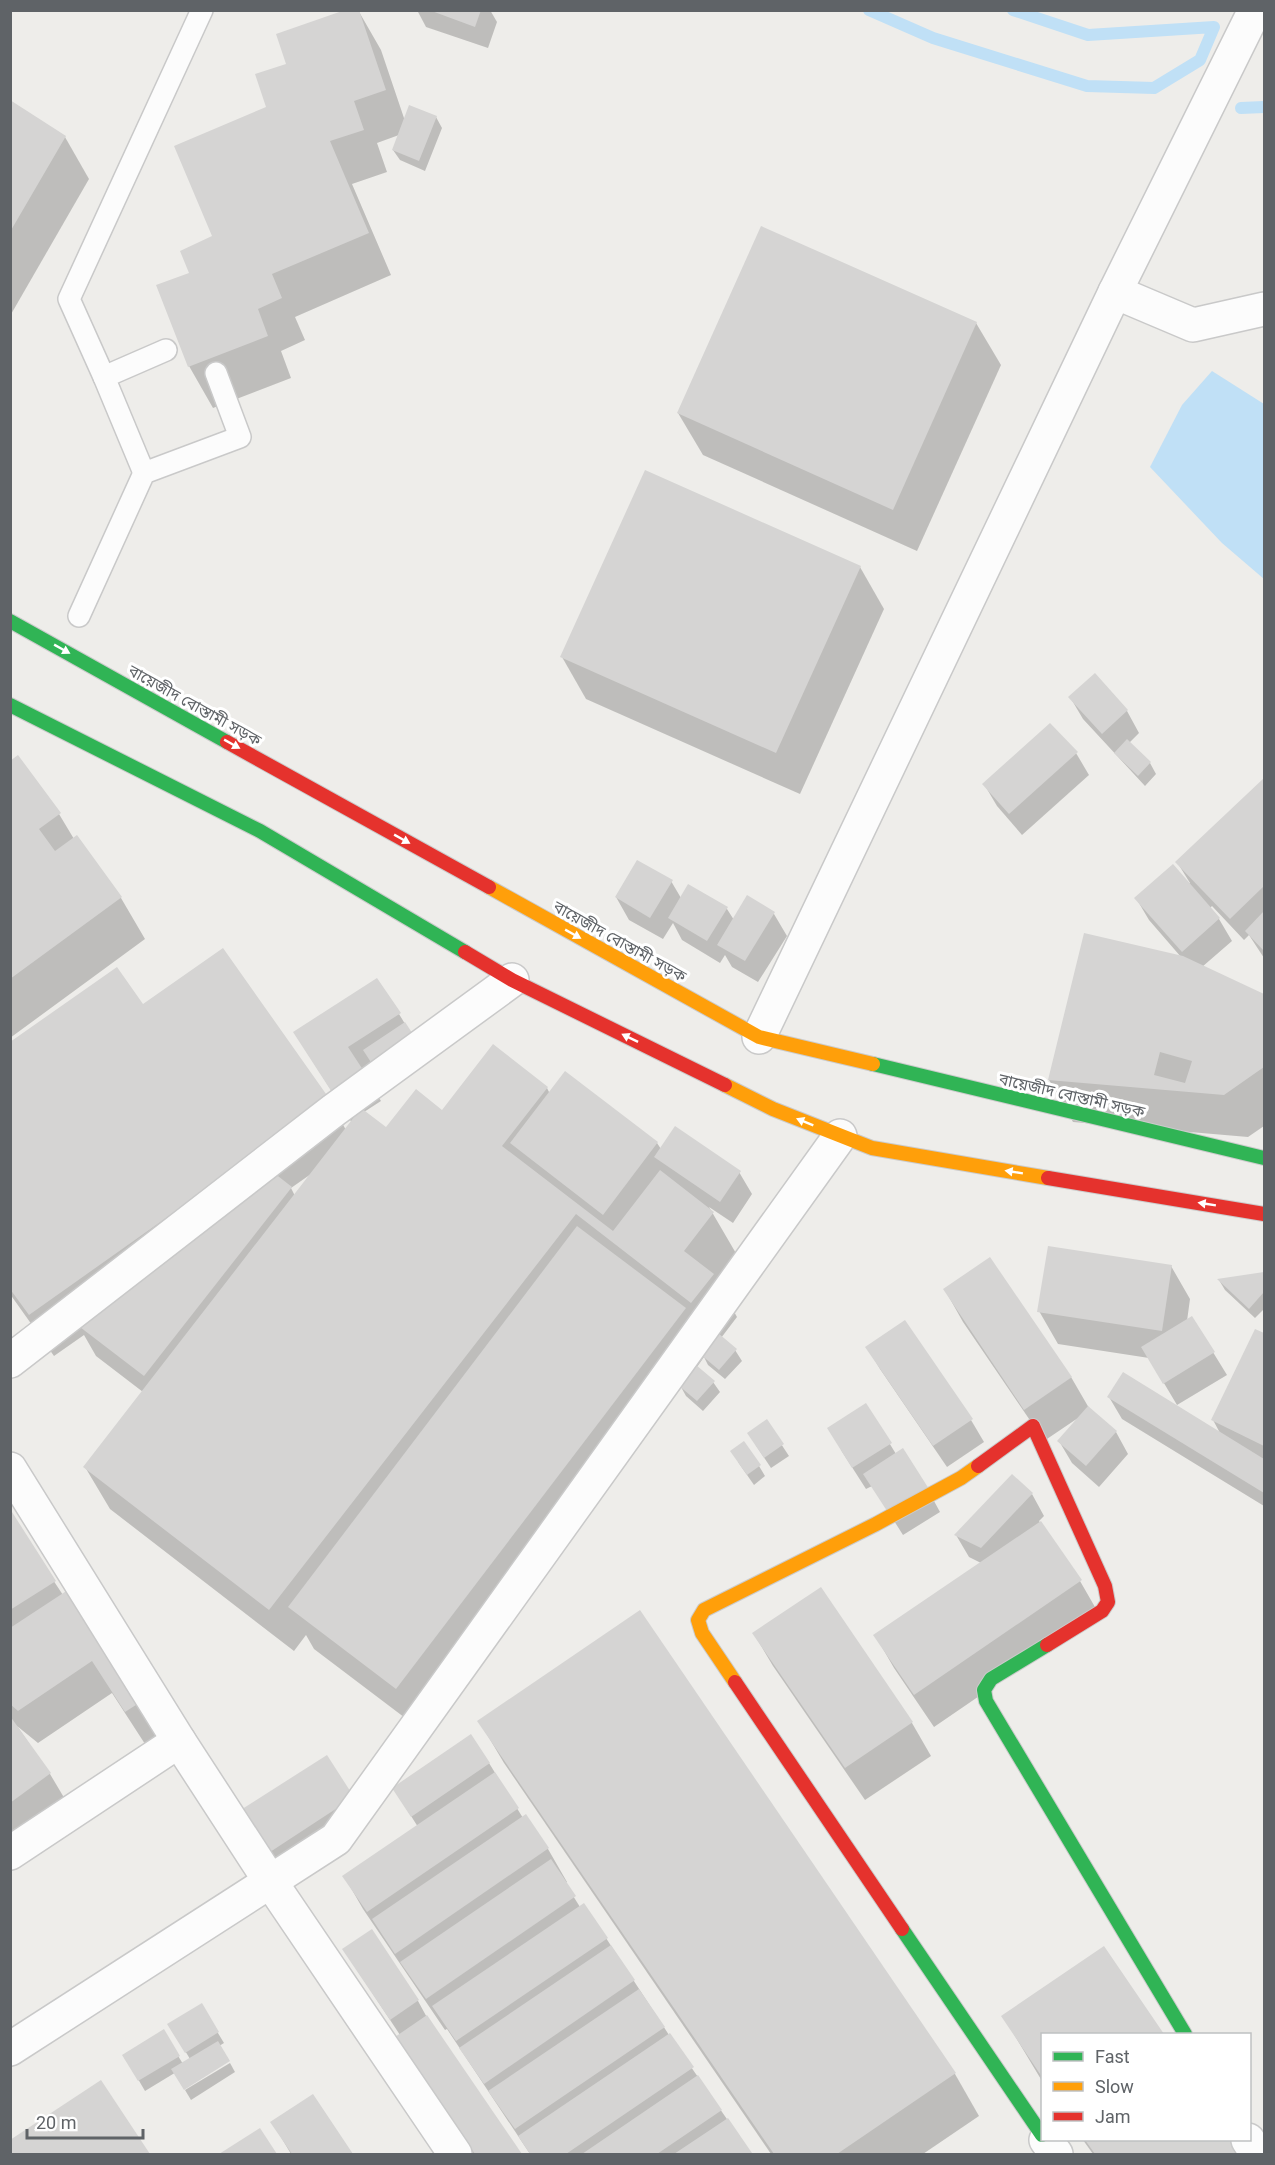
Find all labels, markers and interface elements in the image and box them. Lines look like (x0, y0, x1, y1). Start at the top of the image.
one-way arrow (53, 644, 70, 654)
street label: বায়েজীদ বোস্তামী সড়ক (124, 661, 266, 750)
one-way arrow (224, 739, 241, 749)
one-way arrow (394, 834, 411, 844)
street label: বায়েজীদ বোস্তামী সড়ক (549, 897, 691, 986)
one-way arrow (565, 929, 582, 939)
one-way arrow (621, 1033, 638, 1043)
street label: বায়েজীদ বোস্তামী সড়ক (996, 1069, 1148, 1122)
one-way arrow (796, 1117, 814, 1127)
one-way arrow (1005, 1167, 1024, 1176)
one-way arrow (1197, 1199, 1216, 1208)
legend (1041, 2033, 1251, 2141)
text: Fast (1095, 2046, 1130, 2067)
text: Slow (1095, 2076, 1134, 2097)
scale bar (27, 2102, 142, 2140)
text: Jam (1095, 2106, 1131, 2127)
text: 20 m (36, 2112, 76, 2133)

